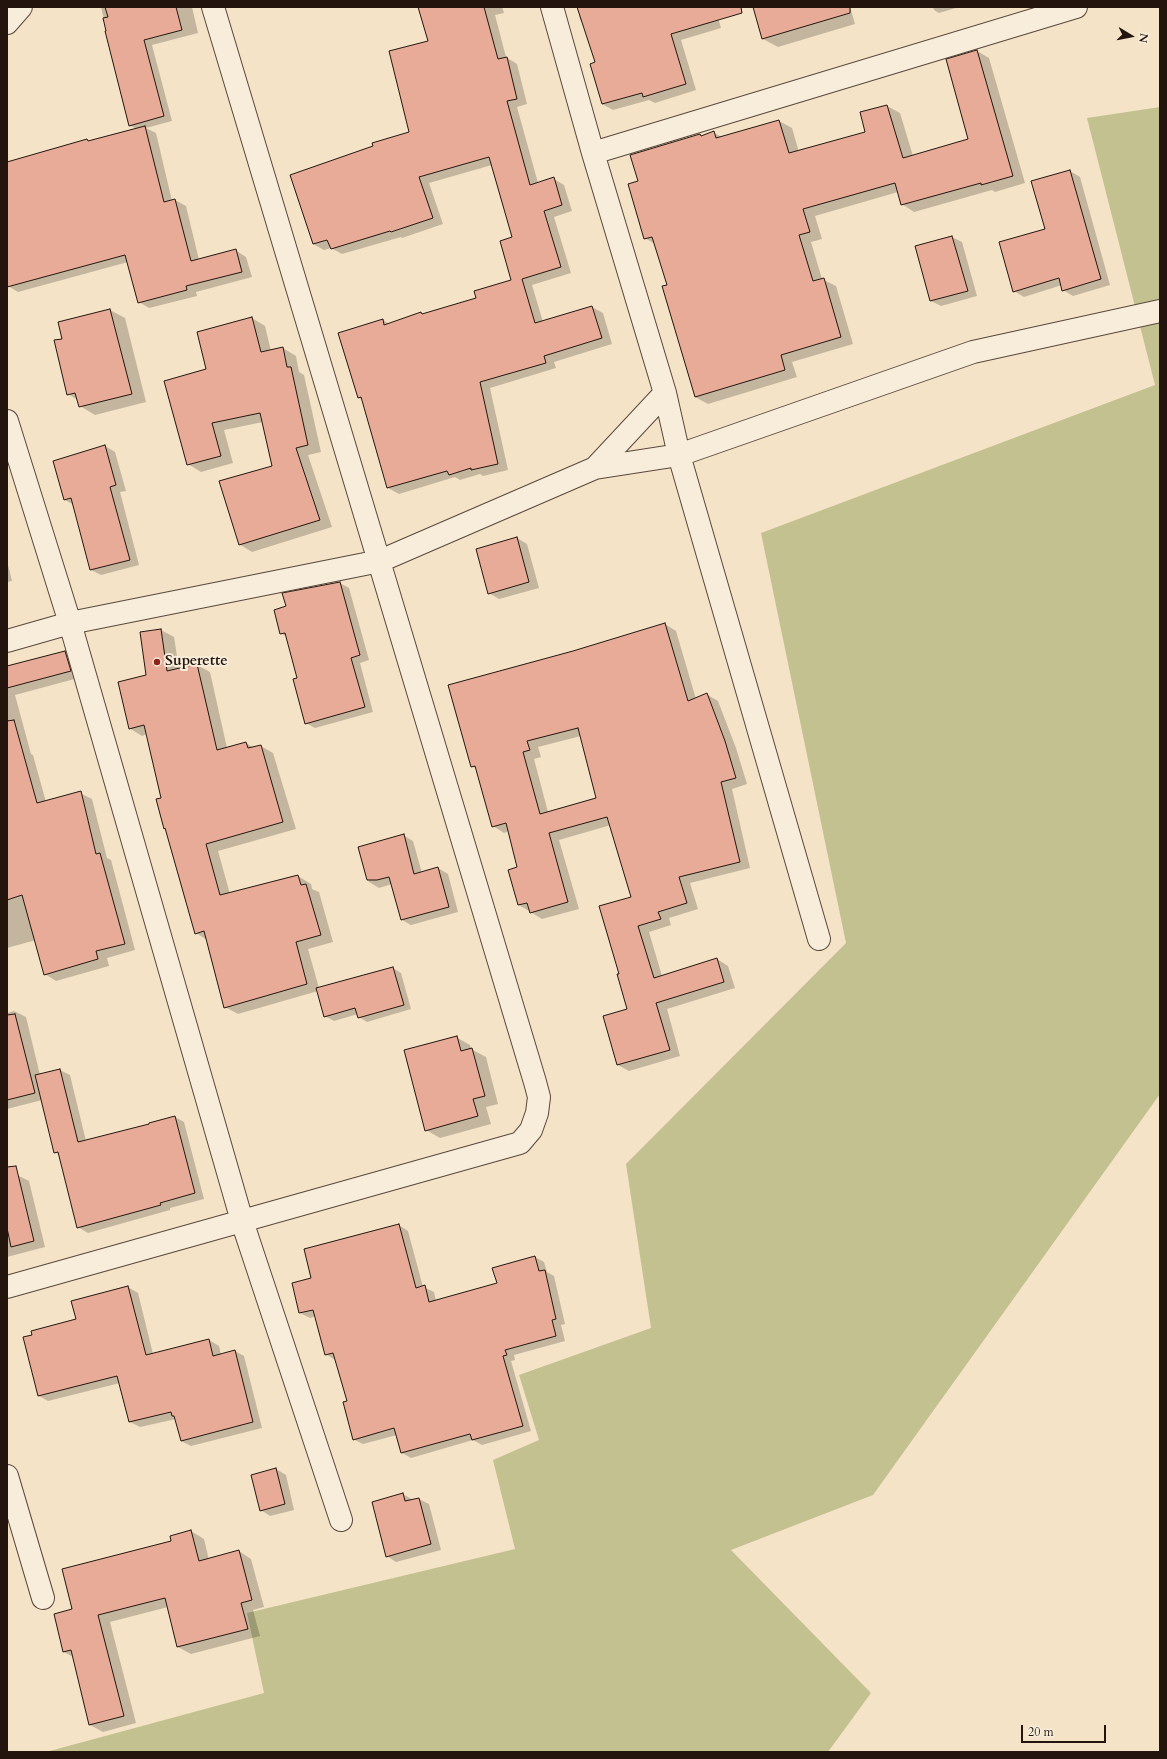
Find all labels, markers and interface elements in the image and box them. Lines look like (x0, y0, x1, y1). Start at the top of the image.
north arrow (1111, 16, 1151, 56)
text: N (1135, 32, 1152, 44)
place label: Superette (165, 653, 228, 671)
marker: Superette (152, 657, 162, 667)
scale bar (1023, 1717, 1108, 1743)
text: 20 m (1028, 1724, 1054, 1740)

